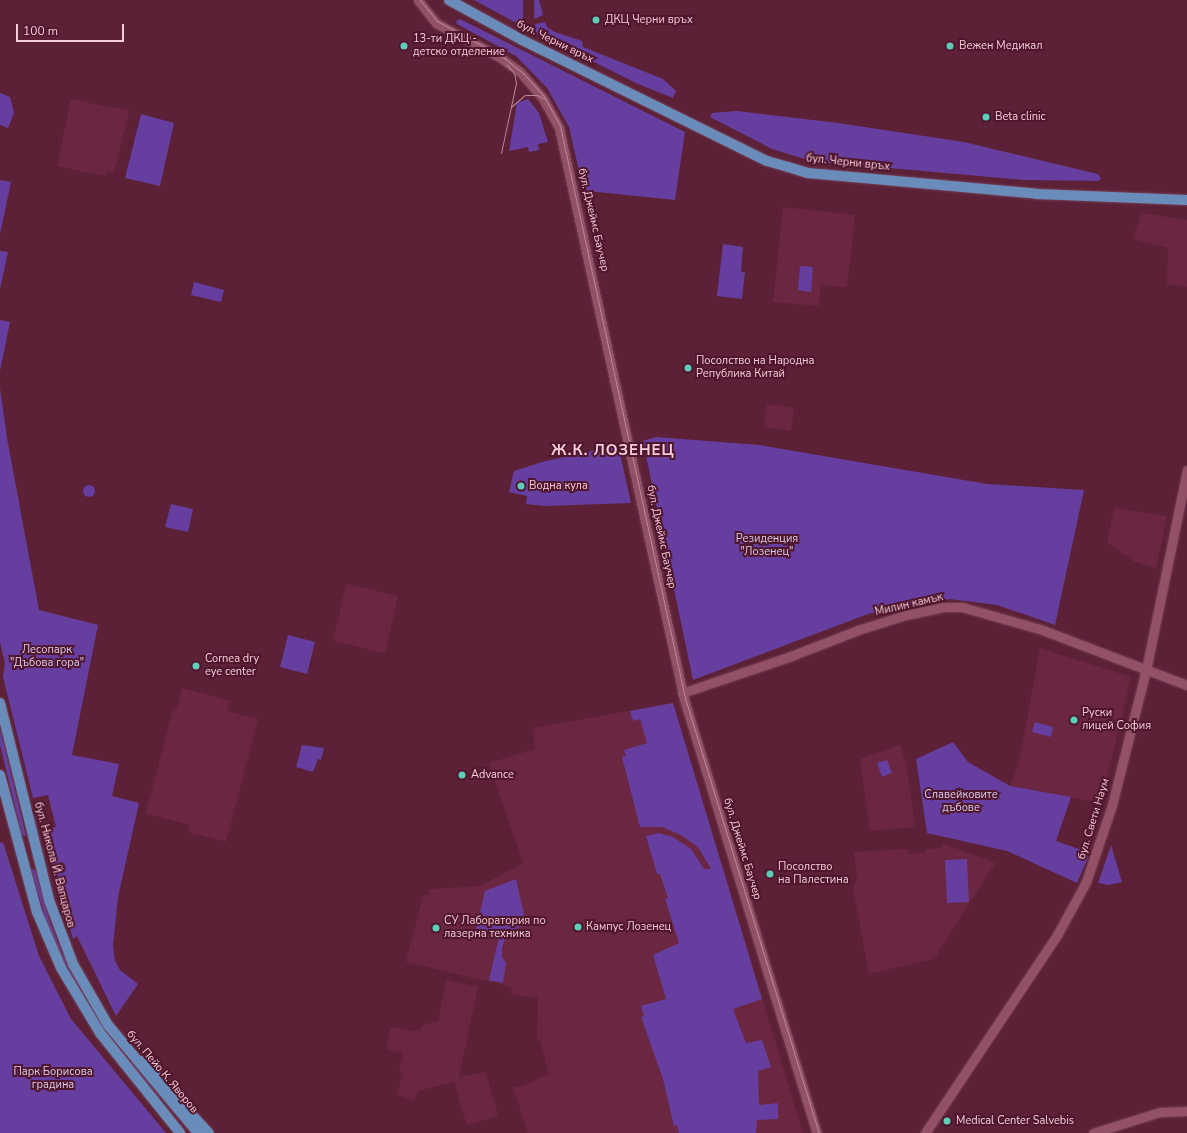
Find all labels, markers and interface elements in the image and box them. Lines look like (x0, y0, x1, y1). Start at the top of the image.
place label: ДКЦ Черни връх (605, 13, 693, 27)
marker: ДКЦ Черни връх (590, 14, 602, 26)
scale bar (18, 16, 126, 42)
street label: бул. Черни връх (514, 18, 596, 66)
text: 100 m (23, 23, 58, 39)
place label: 13-ти ДКЦ - детско отделение (413, 33, 505, 59)
place label: Вежен Медикал (959, 39, 1043, 53)
marker: 13-ти ДКЦ - детско отделение (398, 40, 410, 52)
marker: Вежен Медикал (944, 40, 956, 52)
place label: Beta clinic (995, 110, 1046, 124)
marker: Beta clinic (980, 111, 992, 123)
street label: бул. Черни връх (805, 152, 891, 174)
street label: бул. Джеймс Баучер (575, 167, 611, 273)
place label: Посолство на Народна Република Китай (696, 355, 814, 381)
marker: Посолство на Народна Република Китай (683, 363, 693, 373)
district label: Ж.К. ЛОЗЕНЕЦ (551, 442, 675, 460)
place label: Водна кула (529, 479, 588, 493)
marker: Водна кула (516, 481, 526, 491)
street label: бул. Джеймс Баучер (644, 484, 678, 590)
park label: Резиденция "Лозенец" (736, 533, 798, 559)
street label: Милин камък (874, 591, 944, 619)
park label: Лесопарк "Дъбова гора" (10, 644, 84, 670)
place label: Cornea dry eye center (205, 653, 259, 679)
marker: Cornea dry eye center (190, 660, 202, 672)
place label: Руски лицей София (1082, 707, 1151, 733)
marker: Руски лицей София (1069, 715, 1079, 725)
place label: Advance (471, 768, 514, 782)
marker: Advance (456, 769, 468, 781)
street label: бул. Свети Наум (1075, 777, 1113, 861)
park label: Славейковите дъбове (924, 789, 998, 815)
street label: бул. Джеймс Баучер (720, 797, 764, 901)
street label: бул. Никола Й. Вапцаров (31, 801, 77, 929)
place label: Посолство на Палестина (778, 861, 849, 887)
marker: Посолство на Палестина (765, 869, 775, 879)
place label: СУ Лаборатория по лазерна техника (444, 915, 546, 941)
place label: Кампус Лозенец (586, 920, 671, 934)
marker: Кампус Лозенец (573, 922, 583, 932)
marker: СУ Лаборатория по лазерна техника (431, 923, 441, 933)
street label: бул. Пейо К. Яворов (124, 1028, 200, 1116)
park label: Парк Борисова градина (13, 1066, 93, 1092)
place label: Medical Center Salvebis (956, 1114, 1074, 1128)
marker: Medical Center Salvebis (941, 1115, 953, 1127)

